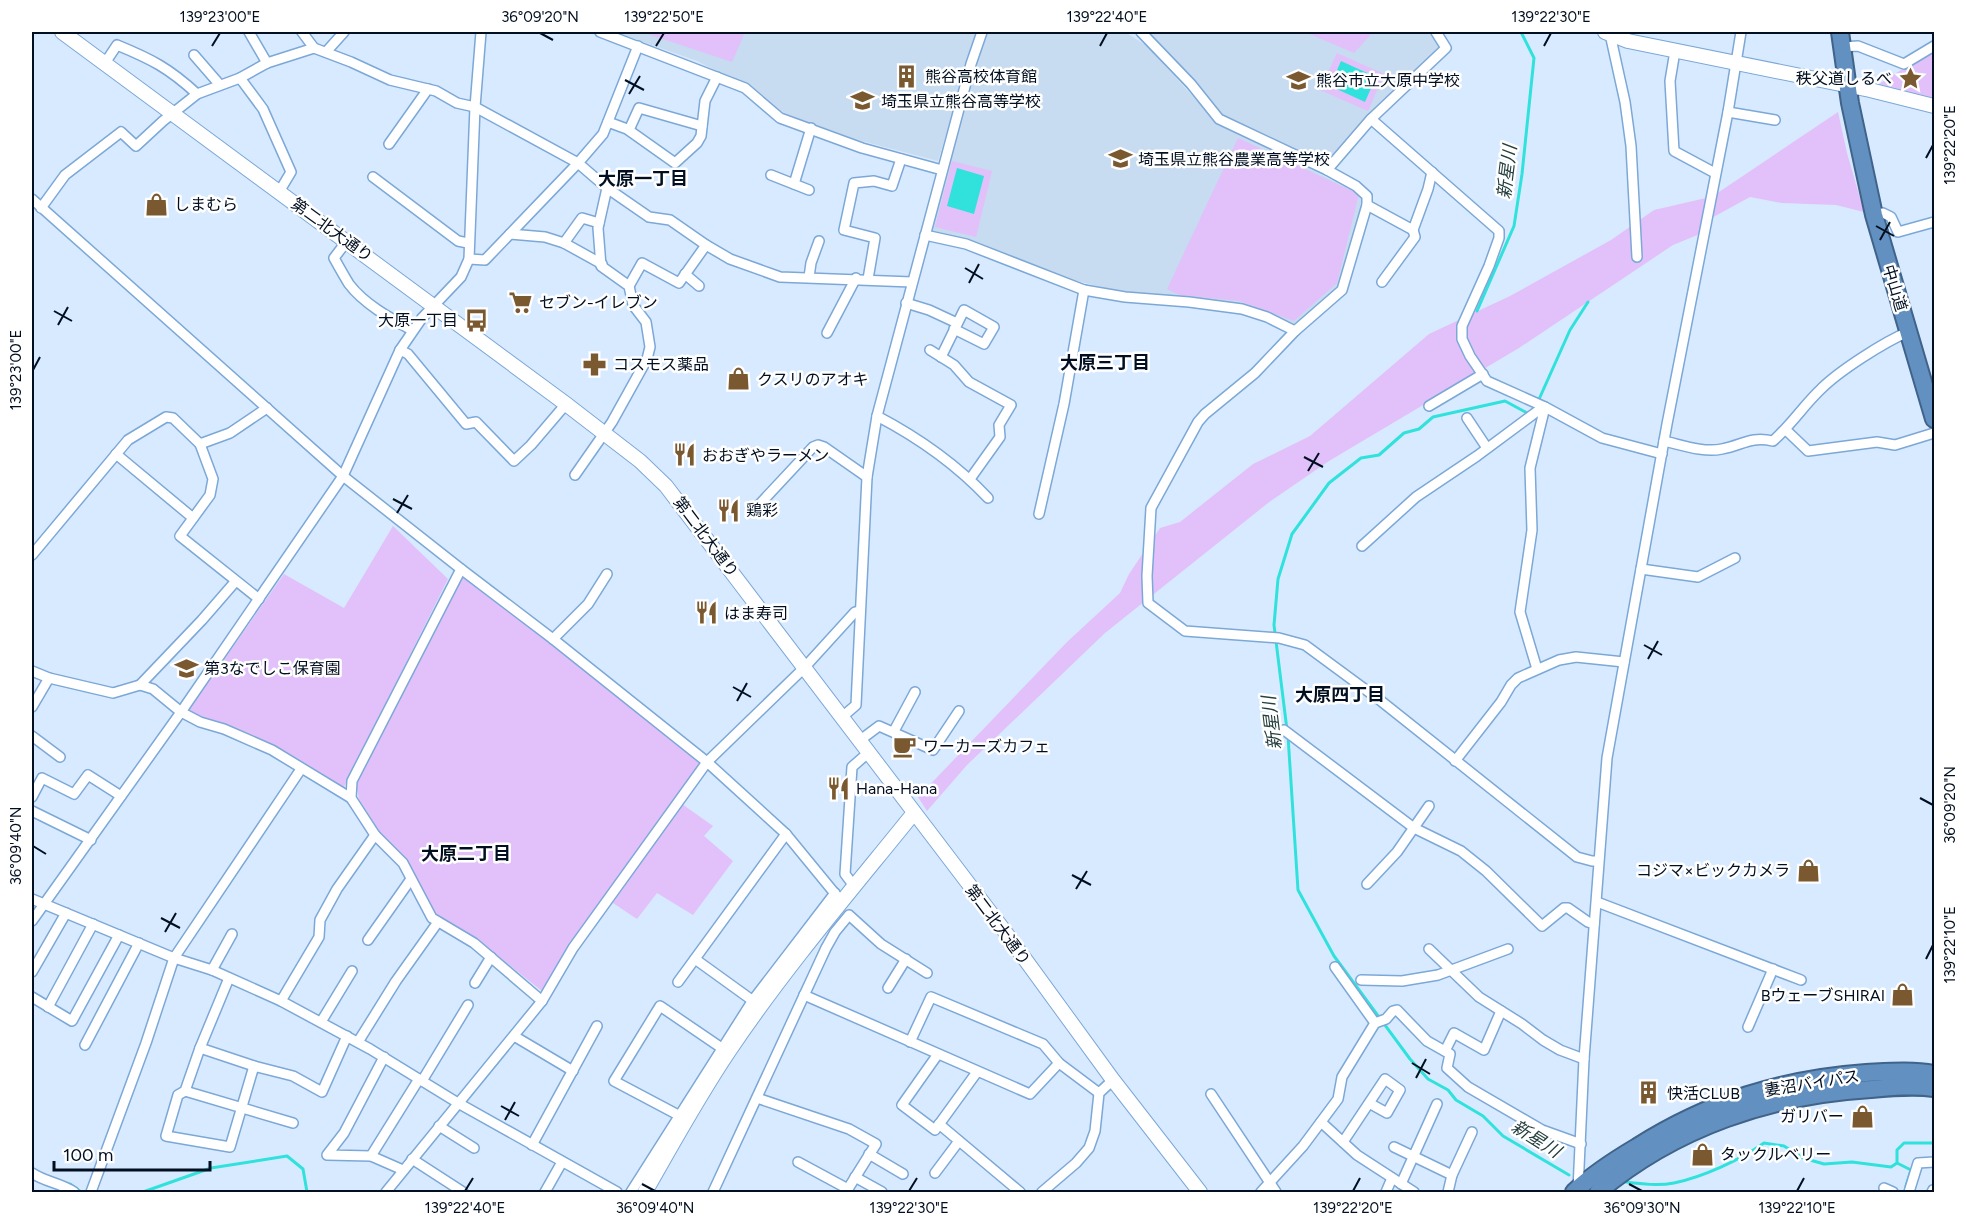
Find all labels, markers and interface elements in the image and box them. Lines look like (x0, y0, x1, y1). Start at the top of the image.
text: 139°23'00"E (180, 8, 260, 26)
text: 36°09'20"N (501, 8, 579, 26)
text: 139°22'50"E (624, 8, 704, 26)
text: 139°22'40"E (1067, 8, 1147, 26)
text: 139°22'30"E (1511, 8, 1591, 26)
building icon: 熊谷高校体育館 (894, 63, 920, 89)
place icon: 秩父道しるべ (1897, 65, 1923, 91)
place label: 熊谷高校体育館 (925, 67, 1037, 86)
school or university icon: 熊谷市立大原中学校 (1285, 67, 1311, 93)
place label: 秩父道しるべ (1796, 69, 1892, 88)
place label: 熊谷市立大原中学校 (1316, 71, 1460, 90)
school or university icon: 埼玉県立熊谷高等学校 (850, 88, 876, 114)
place label: 埼玉県立熊谷高等学校 (881, 92, 1041, 111)
text: 139°22'20"E (1941, 105, 1959, 185)
water label: 新星川 (1493, 142, 1521, 200)
school or university icon: 埼玉県立熊谷農業高等学校 (1107, 146, 1133, 172)
place label: 埼玉県立熊谷農業高等学校 (1138, 150, 1330, 169)
district label: 大原一丁目 (598, 168, 688, 190)
shop icon: しまむら (143, 191, 169, 217)
street label: 第二北大通り (288, 194, 376, 266)
place label: しまむら (174, 195, 238, 214)
street label: 中山道 (1879, 262, 1911, 314)
supermarket icon: セブン-イレブン (508, 289, 534, 315)
place label: セブン-イレブン (539, 293, 658, 312)
bus stop icon: 大原一丁目 (463, 307, 489, 333)
place label: 大原一丁目 (378, 311, 458, 330)
text: 139°23'00"E (7, 330, 25, 410)
pharmacy icon: コスモス薬品 (582, 351, 608, 377)
district label: 大原三丁目 (1060, 352, 1150, 374)
place label: コスモス薬品 (613, 355, 709, 374)
shop icon: クスリのアオキ (726, 366, 752, 392)
place label: クスリのアオキ (757, 370, 869, 389)
restaurant icon: おおぎやラーメン (671, 442, 697, 468)
place label: おおぎやラーメン (702, 446, 829, 465)
street label: 第二北大通り (670, 493, 742, 581)
restaurant icon: 鶏彩 (715, 497, 741, 523)
place label: 鶏彩 (746, 501, 778, 520)
restaurant icon: はま寿司 (693, 600, 719, 626)
place label: はま寿司 (724, 604, 788, 623)
school or university icon: 第3なでしこ保育園 (173, 655, 199, 681)
place label: 第3なでしこ保育園 (204, 659, 341, 678)
district label: 大原四丁目 (1295, 684, 1385, 706)
water label: 新星川 (1258, 693, 1286, 751)
cafe icon: ワーカーズカフェ (892, 733, 918, 759)
place label: ワーカーズカフェ (923, 737, 1050, 756)
text: 36°09'20"N (1941, 766, 1959, 844)
restaurant icon: Hana-Hana (825, 775, 851, 801)
place label: Hana-Hana (856, 779, 937, 798)
text: 36°09'40"N (7, 807, 25, 885)
district label: 大原二丁目 (421, 843, 511, 865)
shop icon: コジマ×ビックカメラ (1795, 857, 1821, 883)
place label: コジマ×ビックカメラ (1636, 861, 1790, 880)
street label: 第二北大通り (962, 881, 1034, 969)
text: 139°22'10"E (1941, 906, 1959, 984)
shop icon: BウェーブSHIRAI (1890, 982, 1916, 1008)
place label: BウェーブSHIRAI (1761, 986, 1885, 1005)
street label: 妻沼バイパス (1763, 1066, 1861, 1100)
building icon: 快活CLUB (1636, 1080, 1662, 1106)
place label: 快活CLUB (1667, 1084, 1740, 1103)
shop icon: ガリバー (1849, 1103, 1875, 1129)
place label: ガリバー (1780, 1107, 1844, 1126)
water label: 新星川 (1507, 1115, 1566, 1164)
scale bar (54, 1134, 210, 1172)
shop icon: タックルベリー (1689, 1141, 1715, 1167)
text: 100 m (63, 1144, 113, 1166)
place label: タックルベリー (1720, 1145, 1832, 1164)
text: 139°22'40"E (425, 1199, 505, 1217)
text: 36°09'40"N (616, 1199, 694, 1217)
text: 139°22'30"E (869, 1199, 949, 1217)
text: 139°22'20"E (1313, 1199, 1393, 1217)
text: 36°09'30"N (1603, 1199, 1681, 1217)
text: 139°22'10"E (1758, 1199, 1836, 1217)

